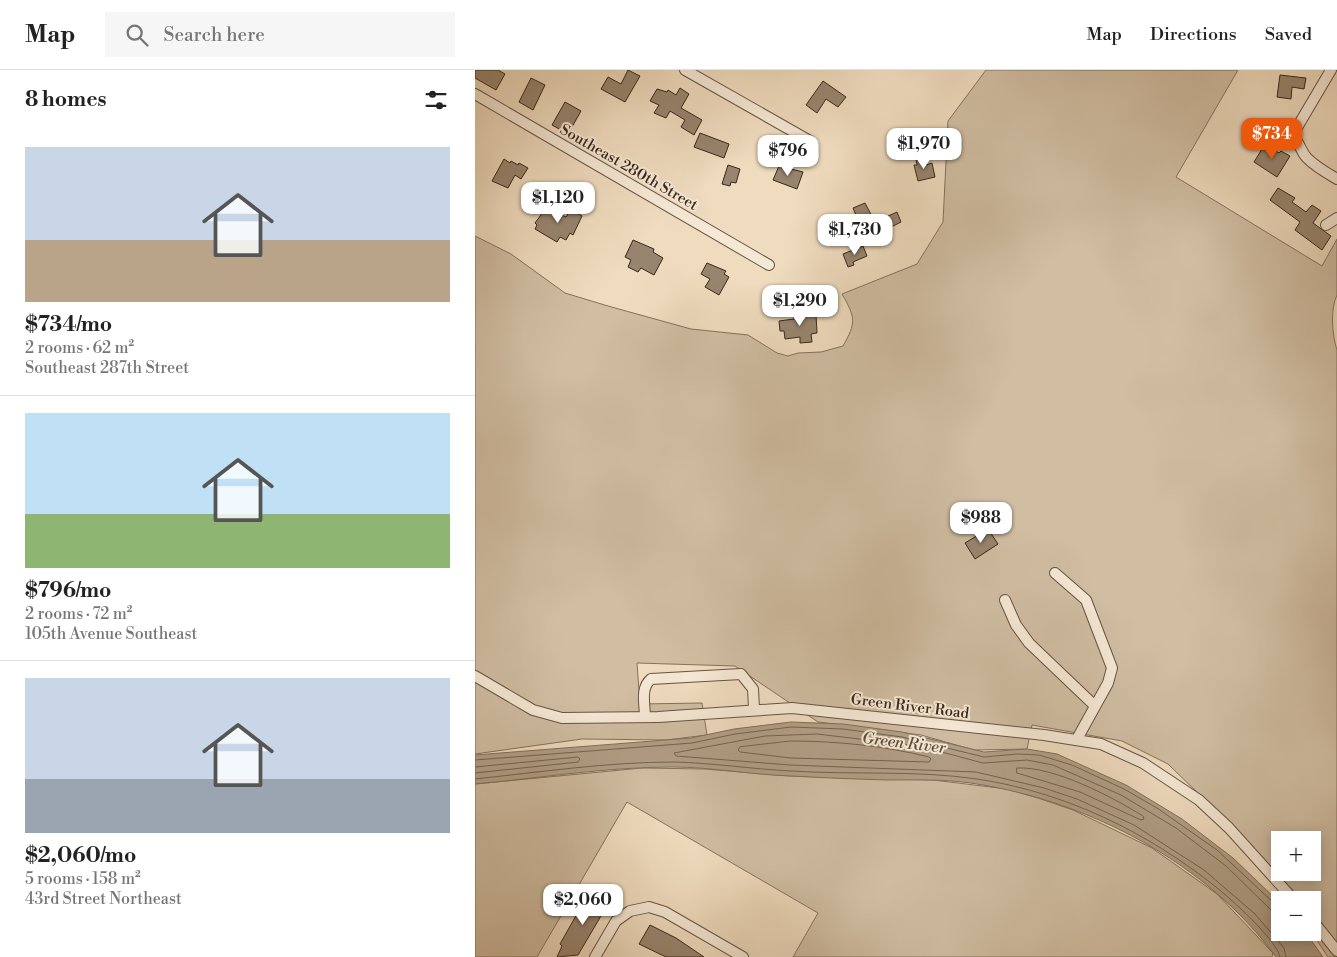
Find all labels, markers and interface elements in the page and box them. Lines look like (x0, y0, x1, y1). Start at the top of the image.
search box (105, 12, 455, 57)
text: Map (25, 20, 75, 50)
icon: search (123, 21, 151, 49)
text: Search here (163, 23, 265, 47)
text: Map (1086, 23, 1122, 46)
text: Directions (1150, 23, 1237, 46)
text: Saved (1265, 23, 1312, 46)
icon: filters (422, 86, 450, 114)
text: 8 homes (25, 87, 107, 113)
pin: $734 (1242, 118, 1302, 160)
street label: Southeast 280th Street (556, 120, 702, 215)
text: $734 (1252, 124, 1292, 144)
pin: $1,970 (883, 128, 965, 170)
pin: $796 (758, 134, 818, 177)
text: $1,970 (898, 134, 950, 154)
text: $796 (769, 141, 807, 161)
icon: home (193, 180, 283, 270)
pin: $1,120 (517, 182, 599, 224)
text: $1,120 (532, 188, 584, 208)
pin: $1,730 (814, 214, 896, 256)
text: $1,730 (829, 220, 881, 240)
pin: $1,290 (759, 284, 841, 327)
text: $1,290 (773, 291, 827, 311)
text: $734/mo (25, 312, 112, 338)
text: 2 rooms · 62 m² (25, 338, 134, 358)
text: Southeast 287th Street (25, 358, 189, 378)
icon: home (193, 445, 283, 535)
pin: $988 (951, 502, 1011, 544)
text: $988 (961, 508, 1001, 528)
text: $796/mo (25, 578, 111, 604)
text: 2 rooms · 72 m² (25, 604, 132, 624)
text: 105th Avenue Southeast (25, 624, 197, 644)
street label: Green River Road (850, 690, 971, 723)
icon: home (193, 710, 283, 800)
water label: Green River (861, 728, 948, 758)
map controls (1271, 831, 1321, 941)
button: + (1271, 831, 1321, 881)
text: $2,060/mo (25, 843, 136, 869)
text: 5 rooms · 158 m² (25, 869, 141, 889)
pin: $2,060 (542, 884, 624, 926)
text: 43rd Street Northeast (25, 889, 182, 909)
text: $2,060 (554, 890, 612, 910)
button: − (1271, 891, 1321, 941)

